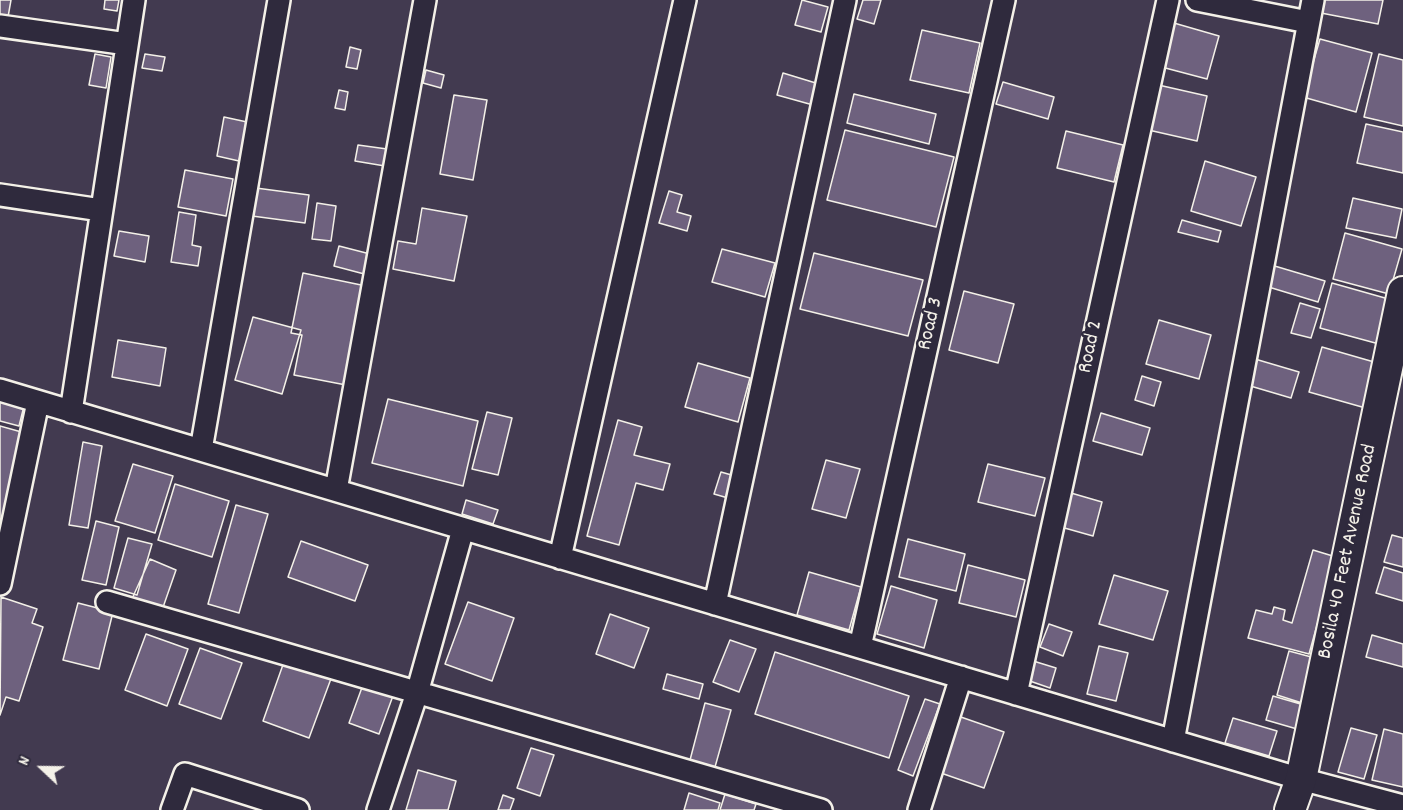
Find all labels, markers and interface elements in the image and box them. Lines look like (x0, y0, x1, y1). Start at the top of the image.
street label: Road 3 (914, 295, 950, 353)
street label: Road 2 (1074, 318, 1110, 376)
street label: Bosila 40 Feet Avenue Road (1314, 442, 1384, 662)
north arrow (12, 738, 72, 798)
text: N (13, 753, 37, 769)

